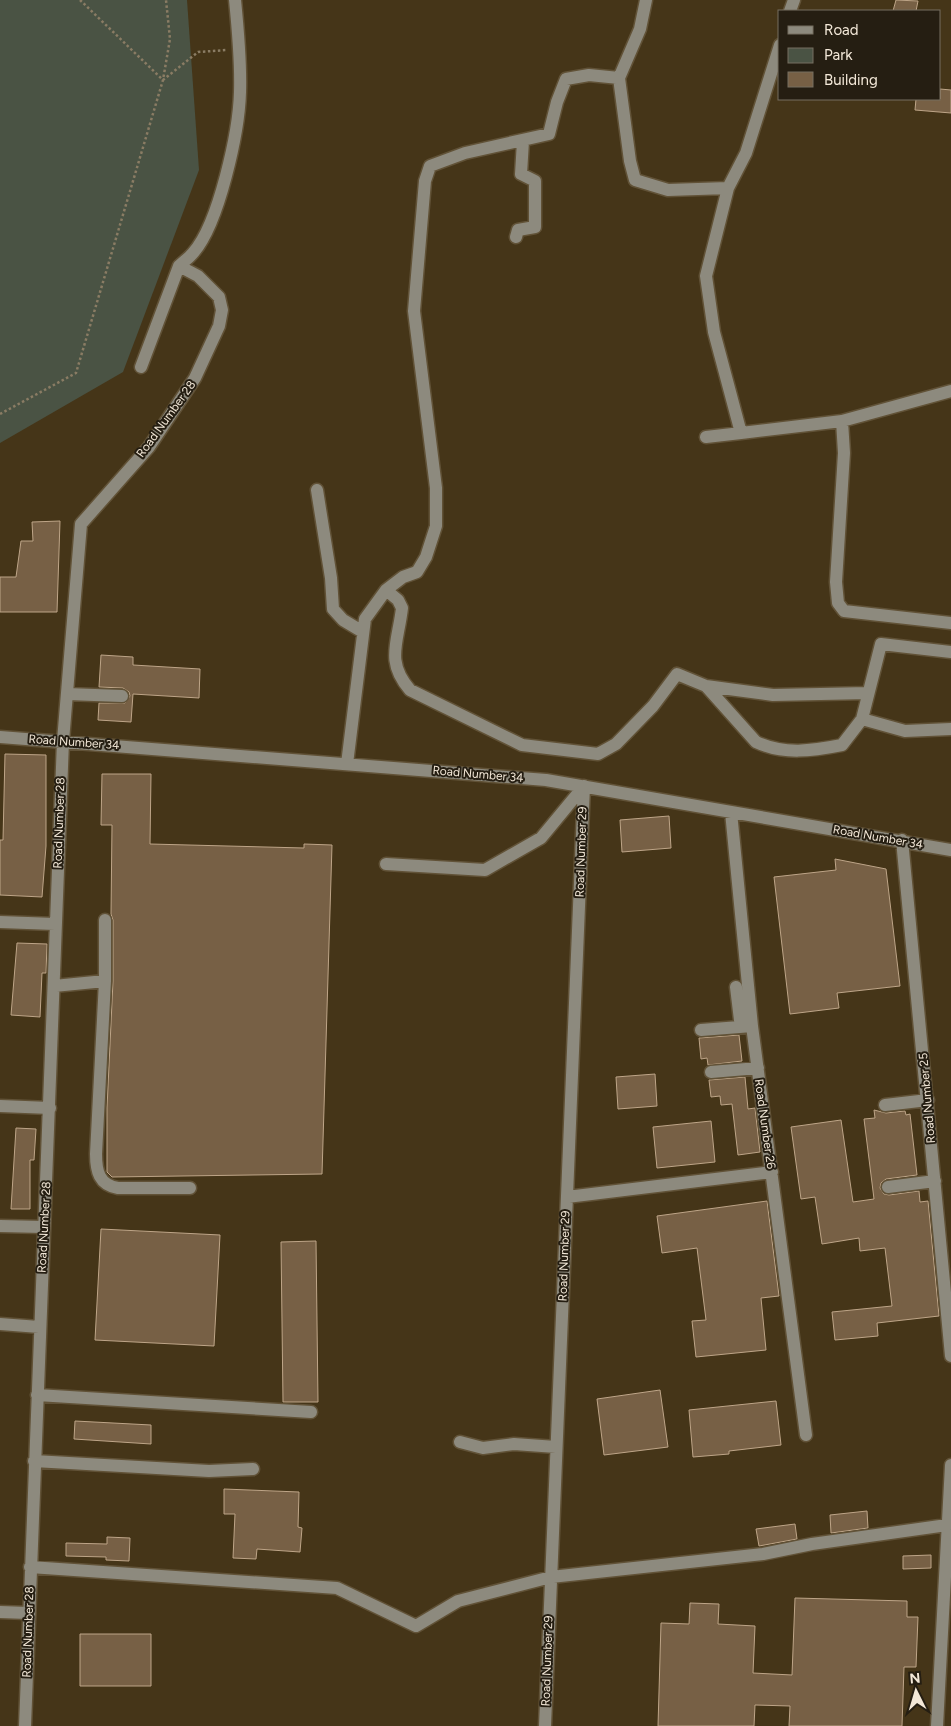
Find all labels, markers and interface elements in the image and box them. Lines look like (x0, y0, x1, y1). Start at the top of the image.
legend (778, 10, 941, 100)
text: Road (824, 21, 859, 39)
text: Park (824, 46, 853, 64)
text: Building (824, 71, 878, 89)
street label: Road Number 28 (133, 378, 199, 460)
street label: Road Number 34 (28, 732, 121, 752)
street label: Road Number 34 (432, 763, 525, 785)
street label: Road Number 28 (50, 777, 68, 869)
street label: Road Number 29 (572, 806, 590, 898)
street label: Road Number 34 (832, 822, 925, 852)
street label: Road Number 25 (916, 1052, 938, 1144)
street label: Road Number 26 (752, 1078, 778, 1170)
street label: Road Number 28 (35, 1181, 53, 1273)
street label: Road Number 29 (555, 1210, 573, 1302)
street label: Road Number 28 (19, 1586, 37, 1678)
street label: Road Number 29 (538, 1615, 556, 1707)
north arrow (891, 1666, 941, 1716)
text: N (909, 1670, 921, 1687)

